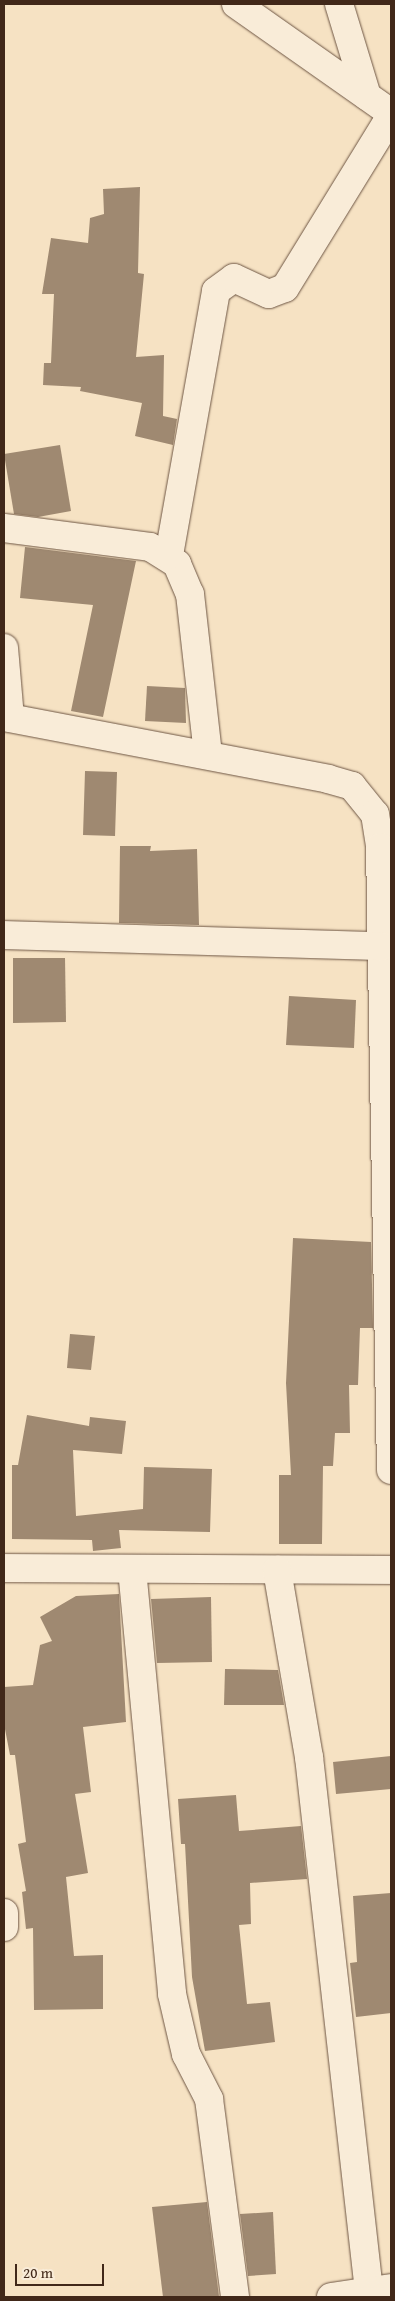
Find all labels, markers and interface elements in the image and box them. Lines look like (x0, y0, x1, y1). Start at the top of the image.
scale bar (18, 2254, 106, 2286)
text: 20 m (23, 2262, 53, 2283)

